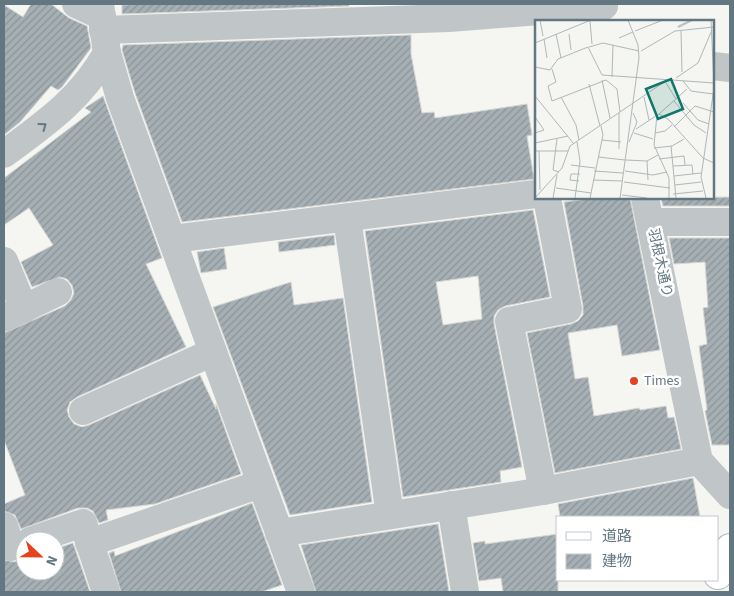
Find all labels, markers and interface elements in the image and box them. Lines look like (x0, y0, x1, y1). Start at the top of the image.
inset map (535, 20, 714, 199)
one-way arrow (37, 123, 47, 132)
street label: 羽根木通り (643, 227, 677, 299)
place label: Times (644, 371, 679, 391)
marker: Times (628, 375, 640, 387)
legend (556, 516, 719, 581)
text: 道路 (602, 526, 632, 547)
north arrow (15, 531, 65, 581)
text: 建物 (602, 551, 632, 572)
text: N (40, 552, 62, 569)

